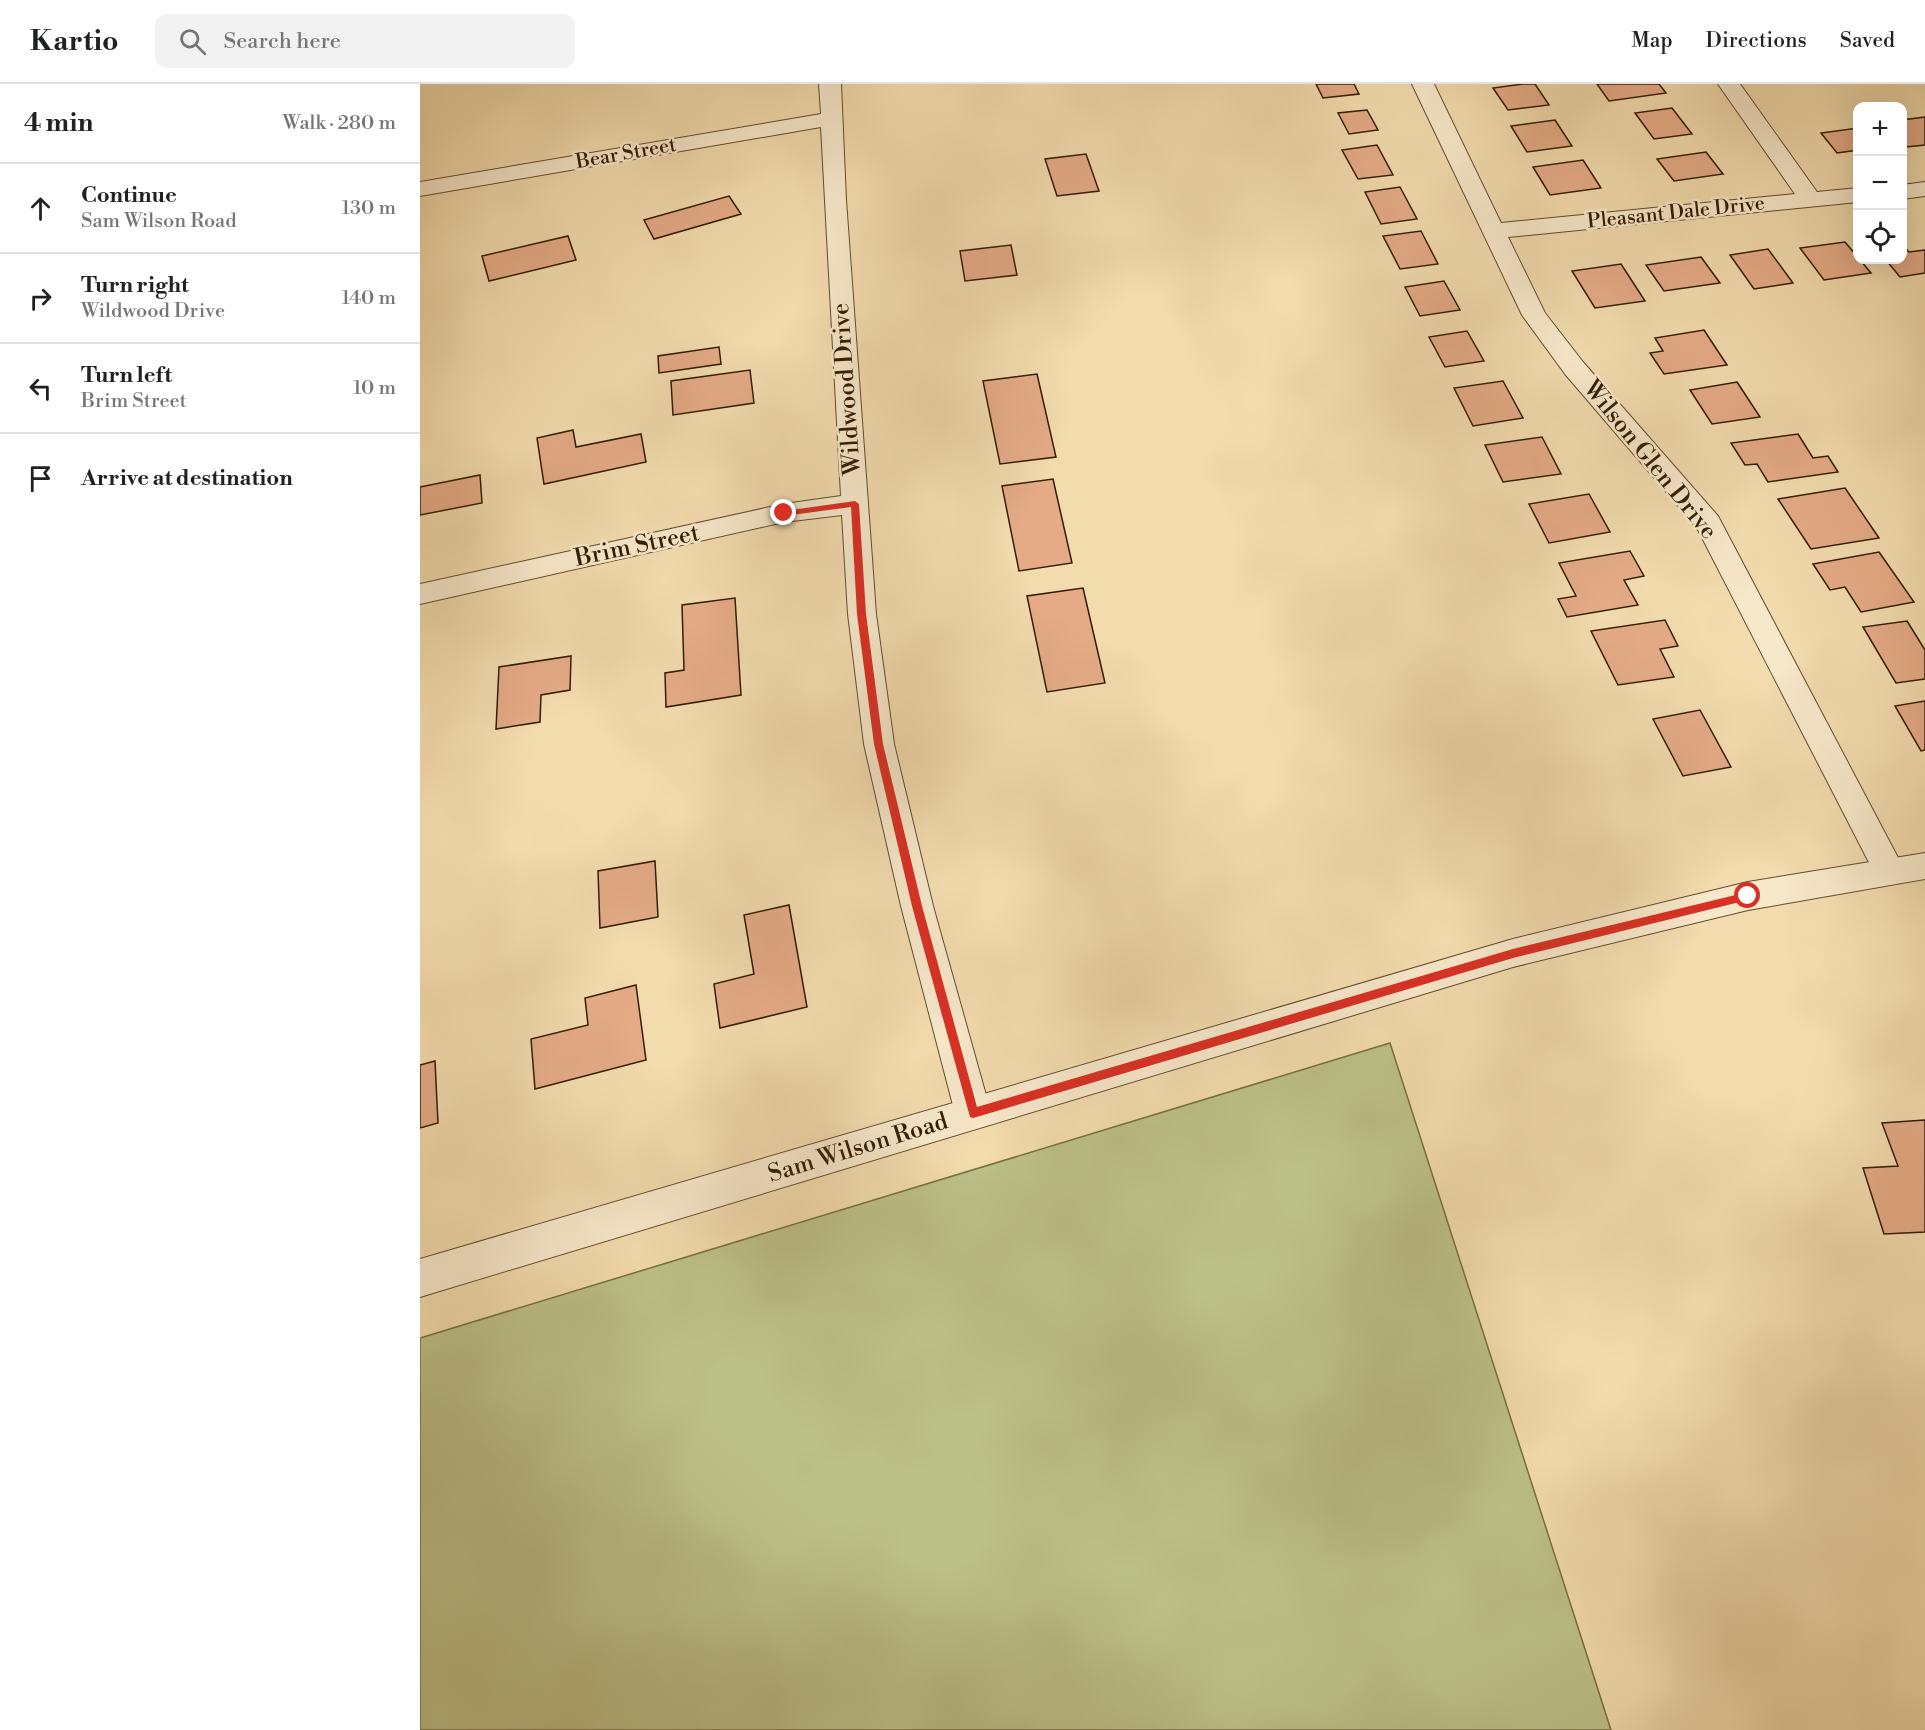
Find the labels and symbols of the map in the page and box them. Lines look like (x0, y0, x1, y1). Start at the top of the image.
street label: Bear Street (573, 133, 678, 175)
street label: Pleasant Dale Drive (1586, 191, 1766, 235)
street label: Wildwood Drive (826, 302, 868, 477)
street label: Wilson Glen Drive (1576, 373, 1723, 546)
route end (770, 499, 796, 525)
street label: Brim Street (571, 518, 703, 574)
route start (1734, 882, 1760, 908)
street label: Sam Wilson Road (764, 1106, 952, 1190)

